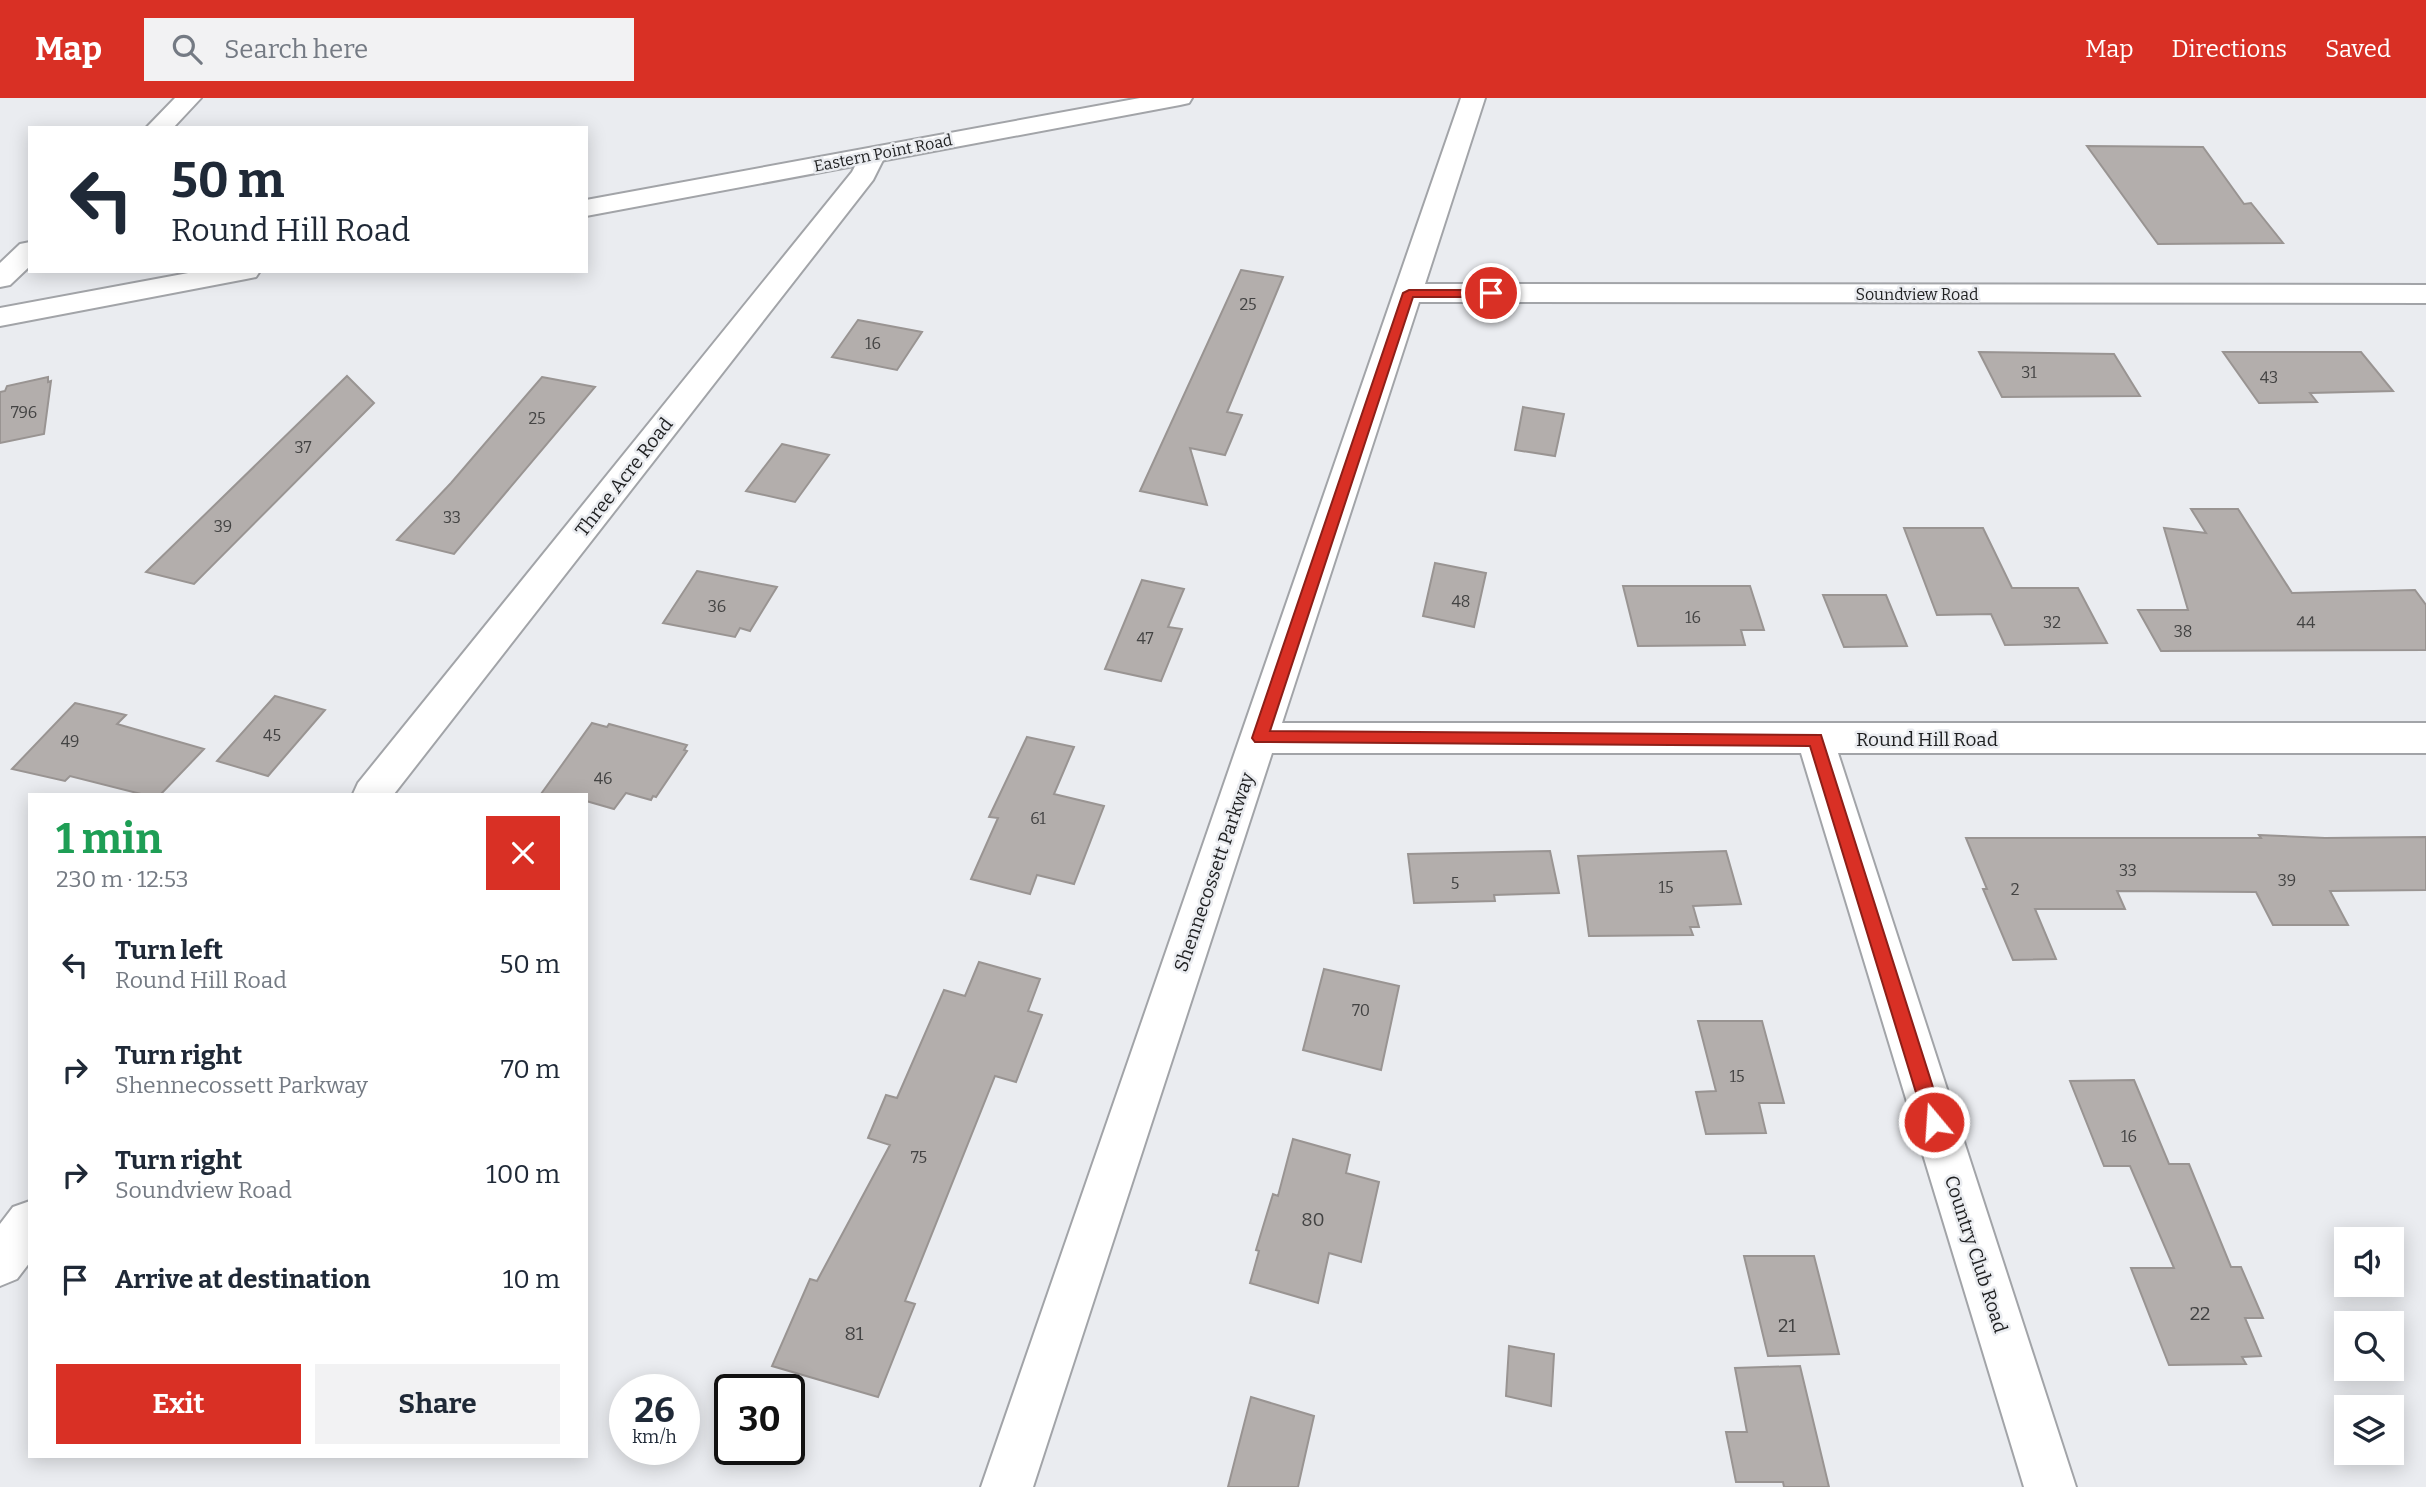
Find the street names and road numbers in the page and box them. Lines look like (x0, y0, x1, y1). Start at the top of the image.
street label: Eastern Point Road (812, 130, 954, 176)
street label: Soundview Road (1856, 285, 1979, 304)
street label: Three Acre Road (570, 413, 678, 541)
street label: Round Hill Road (1856, 728, 1998, 751)
street label: Shennecossett Parkway (1169, 769, 1259, 975)
street label: Country Club Road (1940, 1172, 2012, 1336)

